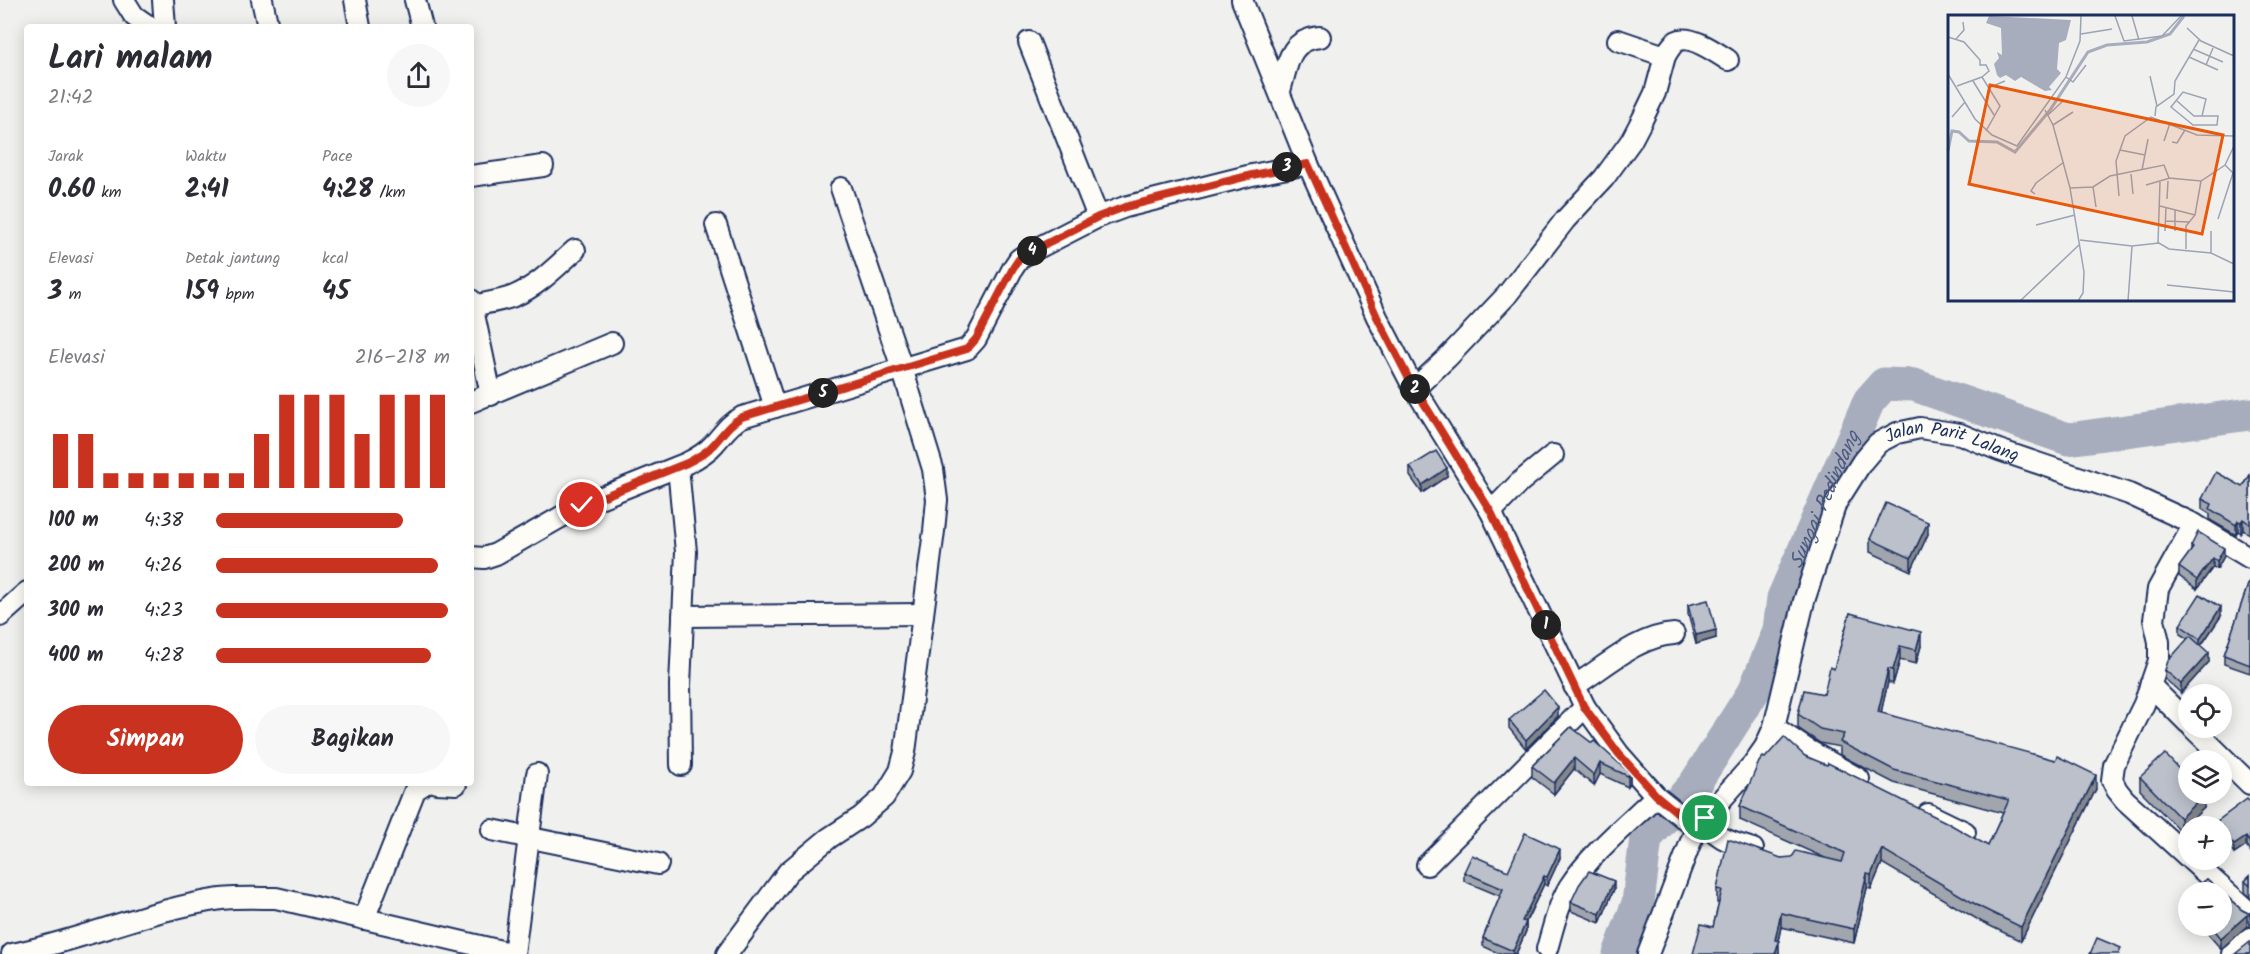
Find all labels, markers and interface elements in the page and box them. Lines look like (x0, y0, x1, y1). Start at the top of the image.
inset map (1948, 15, 2235, 302)
text: Lari malam (48, 33, 213, 86)
button: share (387, 44, 450, 107)
text: 21:42 (48, 82, 93, 114)
text: Jarak (48, 144, 83, 169)
text: Waktu (185, 144, 226, 169)
text: Pace (322, 144, 353, 169)
pin: 3 (1272, 152, 1302, 182)
text: 3 (1283, 154, 1291, 179)
text: 0.60 (48, 169, 95, 211)
text: 2:41 (185, 169, 229, 211)
text: 4:28 (322, 169, 373, 211)
text: km (95, 180, 122, 205)
text: /km (373, 180, 405, 205)
pin: 4 (1017, 236, 1047, 266)
text: 4 (1028, 238, 1036, 263)
text: Elevasi (48, 246, 93, 271)
text: Detak jantung (185, 246, 280, 271)
text: kcal (322, 246, 348, 271)
text: 3 (48, 271, 62, 313)
text: 159 (185, 271, 219, 313)
text: 45 (322, 271, 349, 313)
text: m (62, 282, 81, 307)
text: bpm (219, 282, 254, 307)
text: Elevasi (48, 342, 105, 374)
text: 216–218 m (355, 342, 450, 374)
pin: 2 (1400, 374, 1430, 404)
text: 2 (1410, 376, 1420, 401)
pin: 5 (808, 378, 838, 408)
text: 5 (819, 380, 827, 405)
street label: Jalan Parit Lalang (1880, 413, 2023, 470)
water label: Sungai Pedindang (1782, 425, 1871, 574)
pin (556, 479, 607, 530)
icon: check (565, 488, 598, 521)
text: 100 m (48, 505, 99, 537)
text: 4:38 (144, 505, 183, 537)
text: 200 m (48, 550, 104, 582)
text: 4:26 (144, 550, 183, 582)
text: 300 m (48, 595, 104, 627)
text: 4:23 (144, 595, 183, 627)
pin: 1 (1531, 610, 1561, 640)
text: 1 (1544, 612, 1548, 637)
text: 400 m (48, 640, 104, 672)
text: 4:28 (144, 640, 184, 672)
map controls (2178, 684, 2232, 936)
button: locate (2178, 684, 2232, 738)
button: Simpan (48, 705, 243, 774)
button: Bagikan (255, 705, 450, 774)
button: layers (2178, 750, 2232, 804)
pin (1679, 792, 1730, 843)
icon: arrive (1688, 801, 1721, 834)
button: + (2178, 816, 2232, 870)
button: − (2178, 882, 2232, 936)

